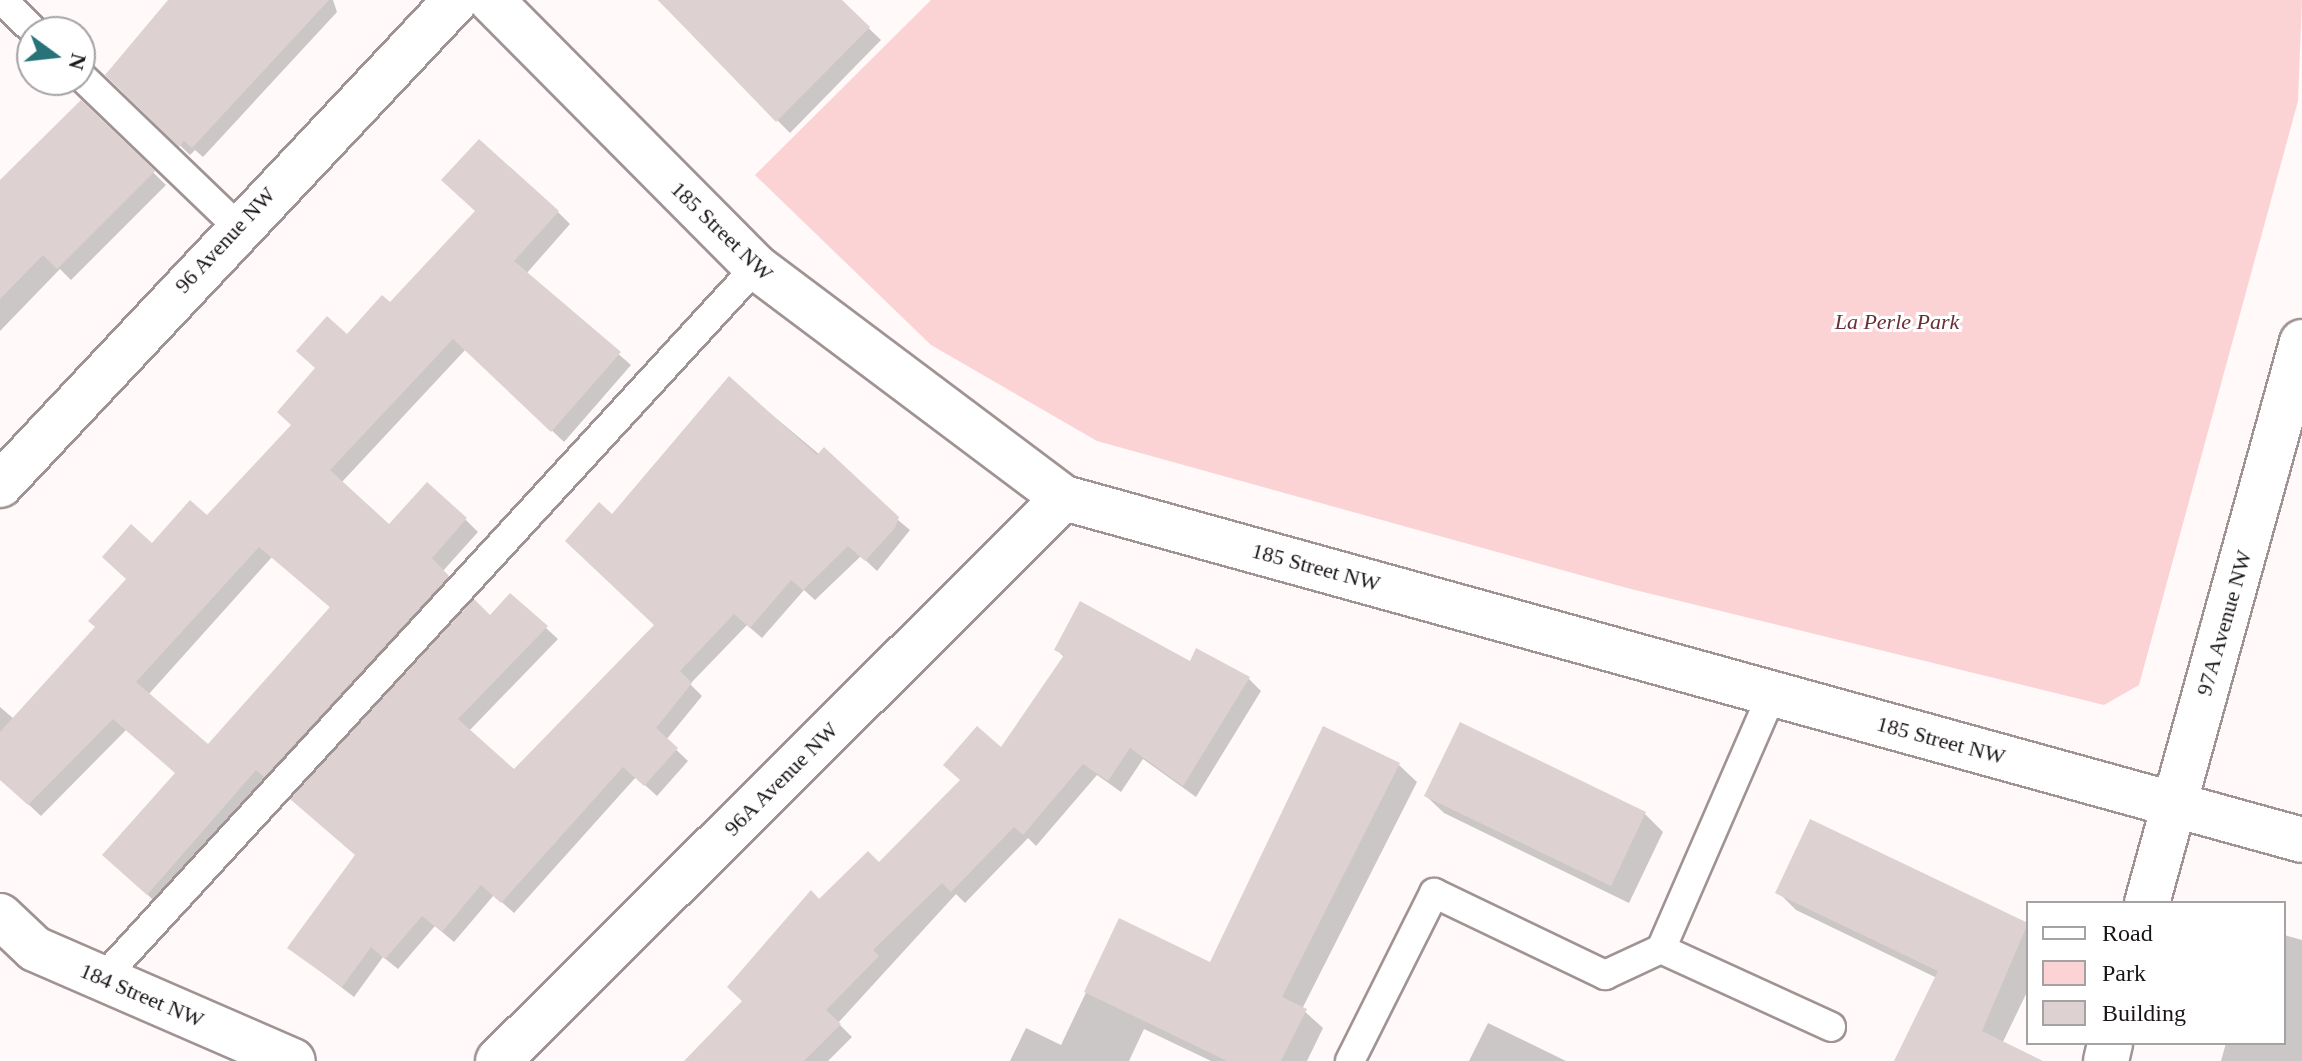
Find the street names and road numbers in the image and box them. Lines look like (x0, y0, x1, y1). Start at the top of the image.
street label: 185 Street NW (665, 176, 779, 286)
street label: 96 Avenue NW (169, 181, 281, 299)
street label: 185 Street NW (1249, 537, 1383, 597)
street label: 97A Avenue NW (2190, 546, 2258, 700)
street label: 185 Street NW (1874, 710, 2008, 770)
street label: 96A Avenue NW (718, 716, 844, 842)
street label: 184 Street NW (76, 957, 208, 1033)

